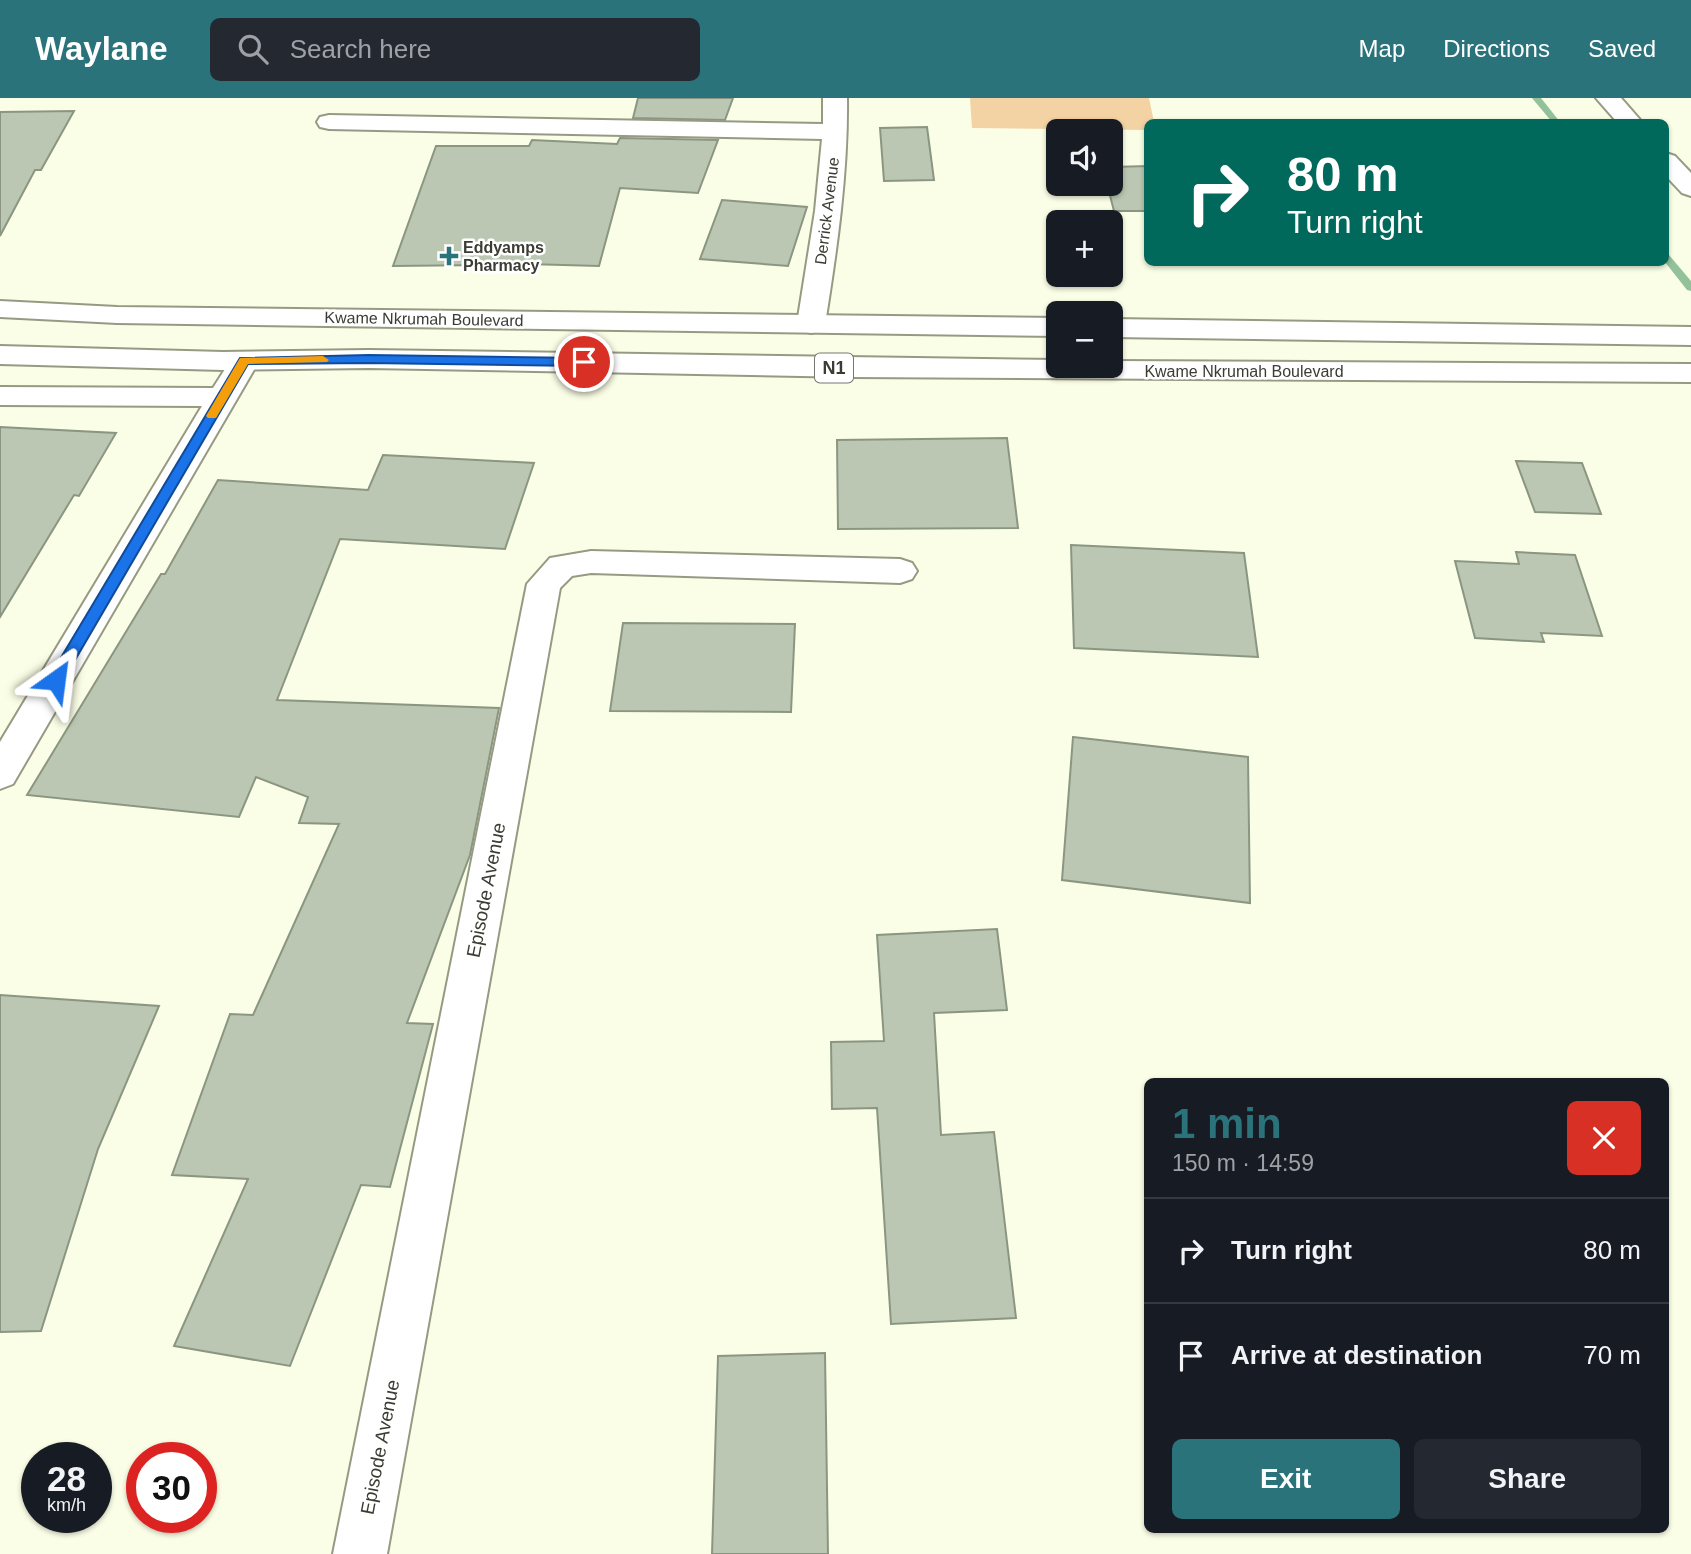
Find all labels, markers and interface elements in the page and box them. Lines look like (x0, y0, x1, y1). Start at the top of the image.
search box (210, 18, 700, 81)
text: Waylane (35, 30, 168, 67)
icon: search (234, 30, 272, 68)
text: Search here (290, 34, 431, 64)
text: Map (1359, 35, 1405, 62)
text: Directions (1443, 35, 1550, 62)
text: Saved (1588, 35, 1656, 62)
map controls (1046, 119, 1123, 378)
button: sound (1046, 119, 1123, 196)
icon: right (1172, 147, 1263, 238)
text: 80 m (1287, 147, 1399, 201)
street label: Derrick Avenue (812, 156, 842, 266)
text: Turn right (1287, 204, 1423, 240)
button: + (1046, 210, 1123, 287)
place label: Eddyamps Pharmacy (463, 239, 544, 274)
marker: Eddyamps Pharmacy (441, 248, 457, 264)
button: − (1046, 301, 1123, 378)
street label: Kwame Nkrumah Boulevard (324, 309, 524, 329)
pin (554, 332, 614, 392)
icon: arrive (565, 343, 603, 381)
road number: N1 (815, 354, 853, 382)
street label: Kwame Nkrumah Boulevard (1144, 363, 1344, 380)
position arrow (19, 643, 93, 717)
street label: Episode Avenue (463, 821, 509, 959)
text: 1 min (1172, 1100, 1282, 1147)
button: close (1567, 1101, 1641, 1175)
text: 150 m · 14:59 (1172, 1150, 1314, 1176)
icon: right (1172, 1232, 1210, 1270)
text: Turn right (1231, 1235, 1352, 1265)
text: 80 m (1583, 1235, 1641, 1265)
icon: arrive (1172, 1337, 1210, 1375)
text: Arrive at destination (1231, 1340, 1482, 1370)
text: 70 m (1583, 1340, 1641, 1370)
street label: Episode Avenue (357, 1378, 403, 1516)
button: Exit (1172, 1439, 1400, 1519)
button: Share (1414, 1439, 1641, 1519)
speed limit sign: 30 (126, 1442, 217, 1533)
text: 28 (47, 1459, 86, 1498)
text: km/h (47, 1495, 86, 1515)

